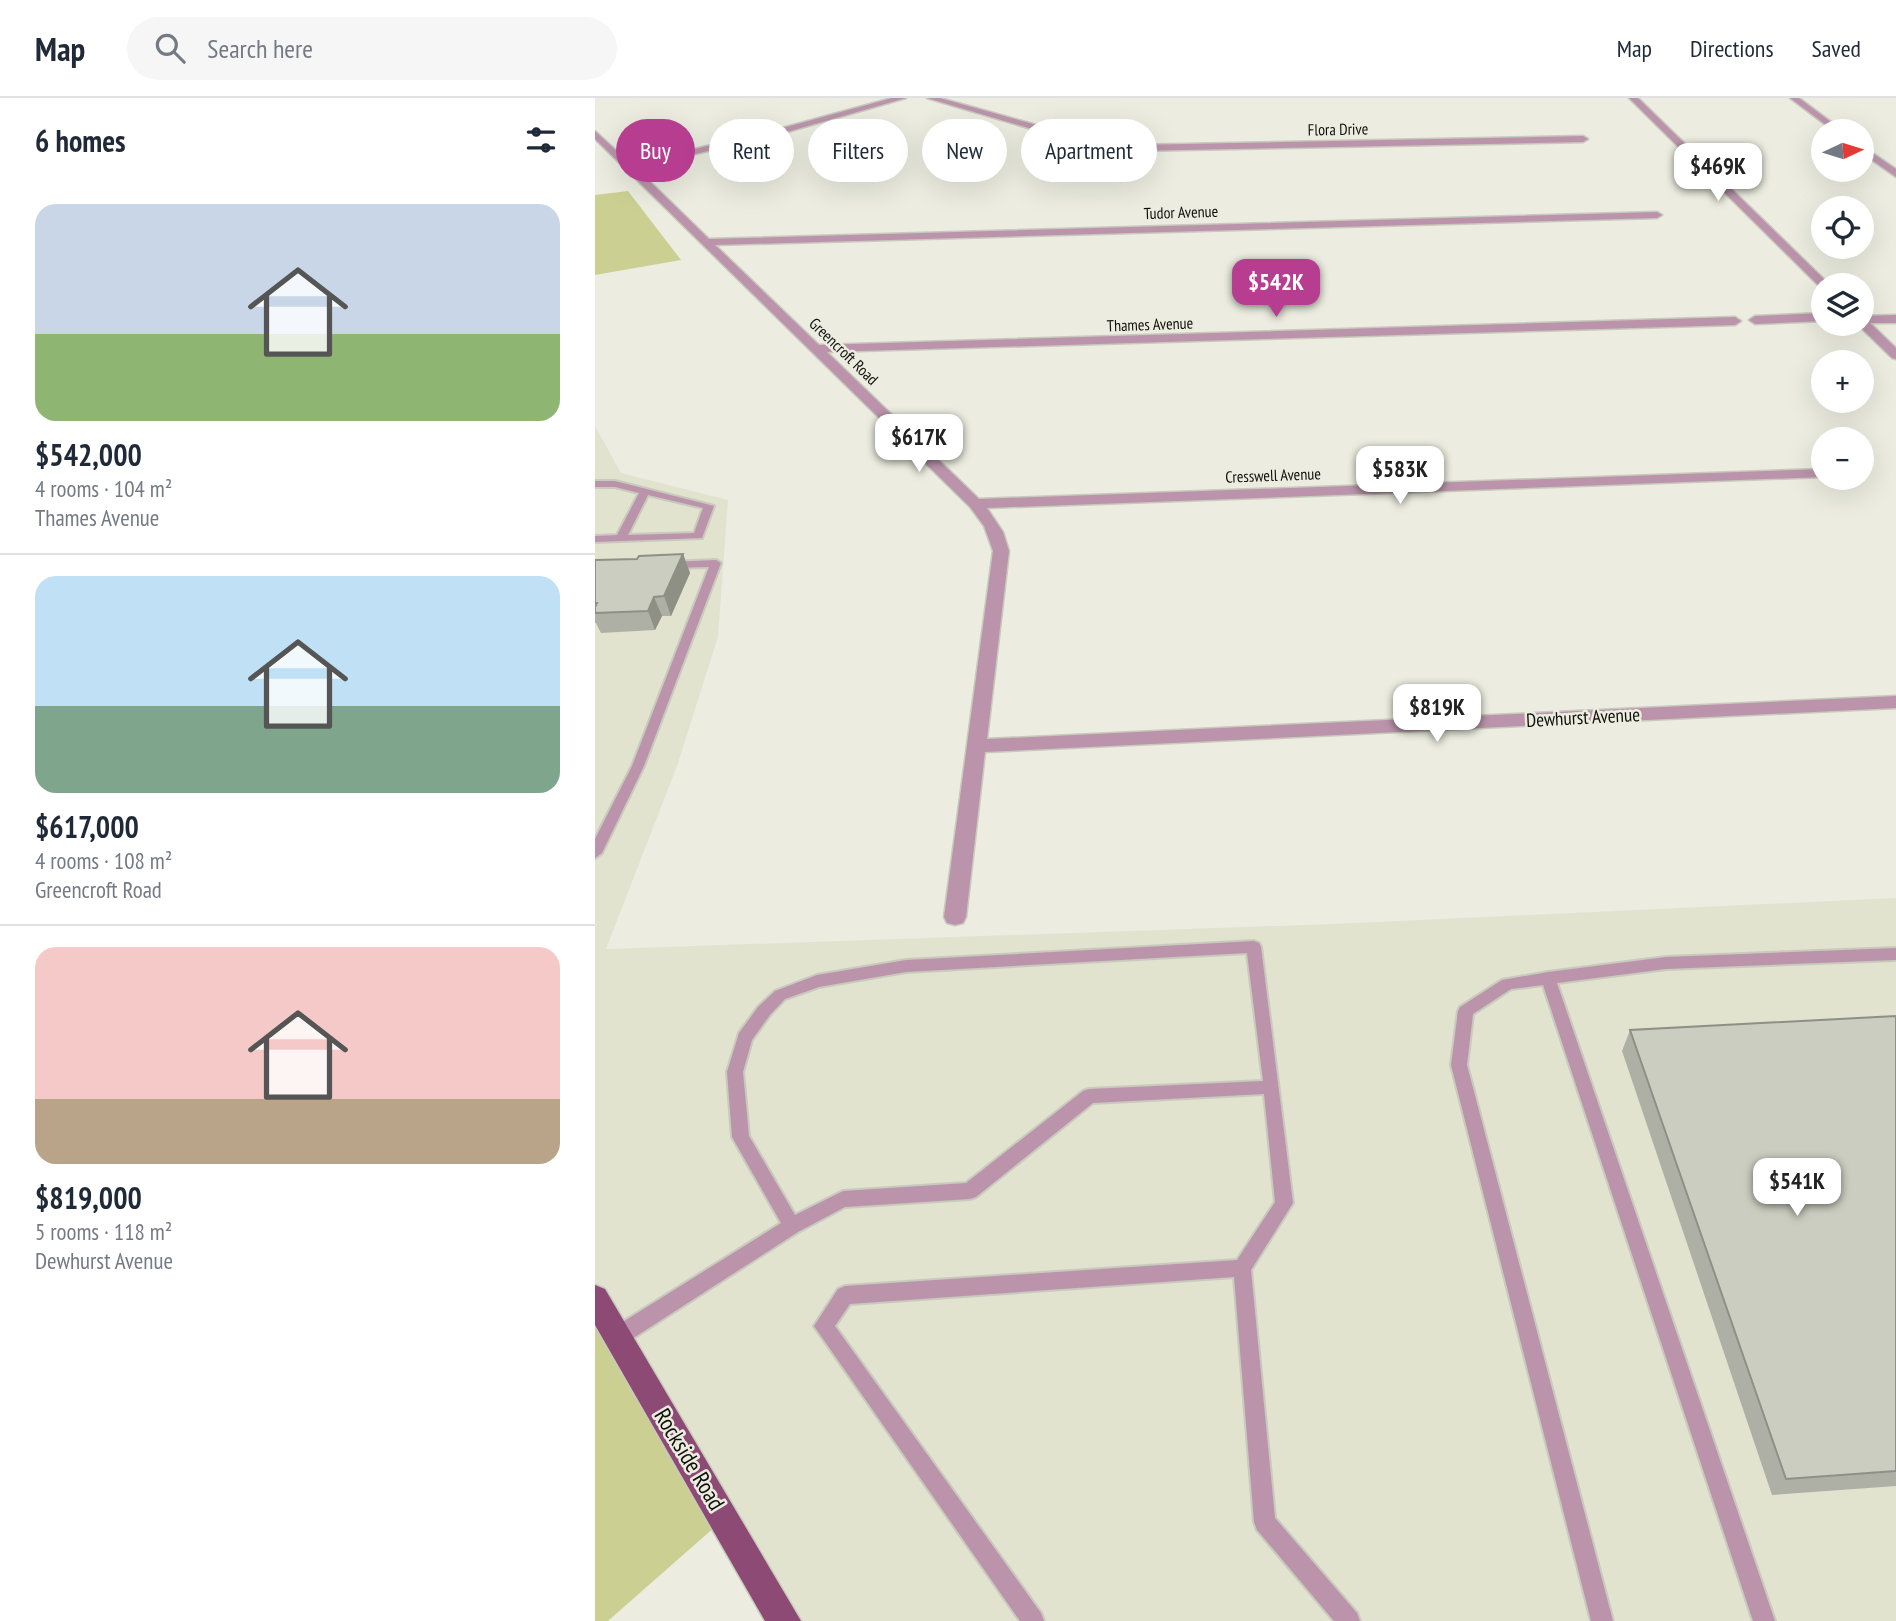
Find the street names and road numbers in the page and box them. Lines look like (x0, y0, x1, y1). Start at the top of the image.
street label: Flora Drive (1308, 118, 1368, 140)
street label: Tudor Avenue (1143, 201, 1219, 223)
street label: Thames Avenue (1106, 312, 1194, 336)
street label: Greencroft Road (805, 313, 883, 389)
street label: Cresswell Avenue (1225, 463, 1321, 487)
street label: Dewhurst Avenue (1525, 702, 1641, 732)
street label: Rockside Road (648, 1403, 732, 1515)

